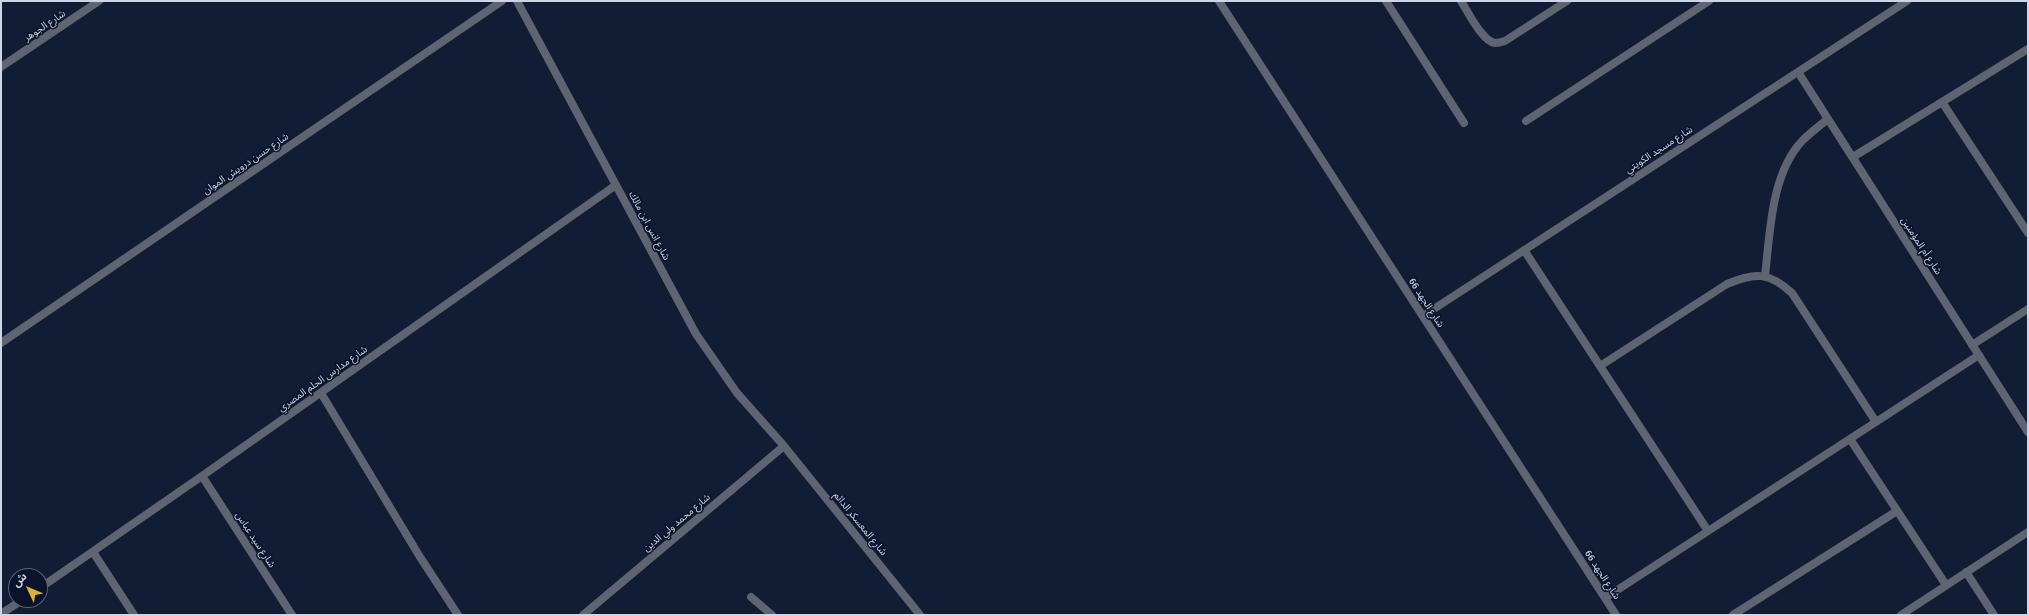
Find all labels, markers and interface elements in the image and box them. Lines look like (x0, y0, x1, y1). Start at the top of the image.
street label: شارع الجوهر (22, 8, 68, 44)
street label: شارع مسجد الكويتي (1623, 124, 1695, 176)
street label: شارع حسن درويش الموان (201, 131, 291, 197)
street label: شارع انس ابن مالك (626, 190, 672, 262)
street label: شارع أم المؤمنين (1898, 215, 1944, 277)
street label: شارع الجهد 66 (1406, 276, 1446, 330)
street label: شارع مدارس الحلم المصري (276, 344, 370, 414)
street label: شارع المعسكر الدائم (831, 490, 889, 558)
street label: شارع محمد ولي الدين (641, 491, 713, 555)
street label: شارع سيد عباس (232, 510, 278, 570)
street label: شارع الجهد 66 (1582, 548, 1622, 602)
north arrow (8, 568, 48, 608)
text: ش (10, 570, 30, 590)

